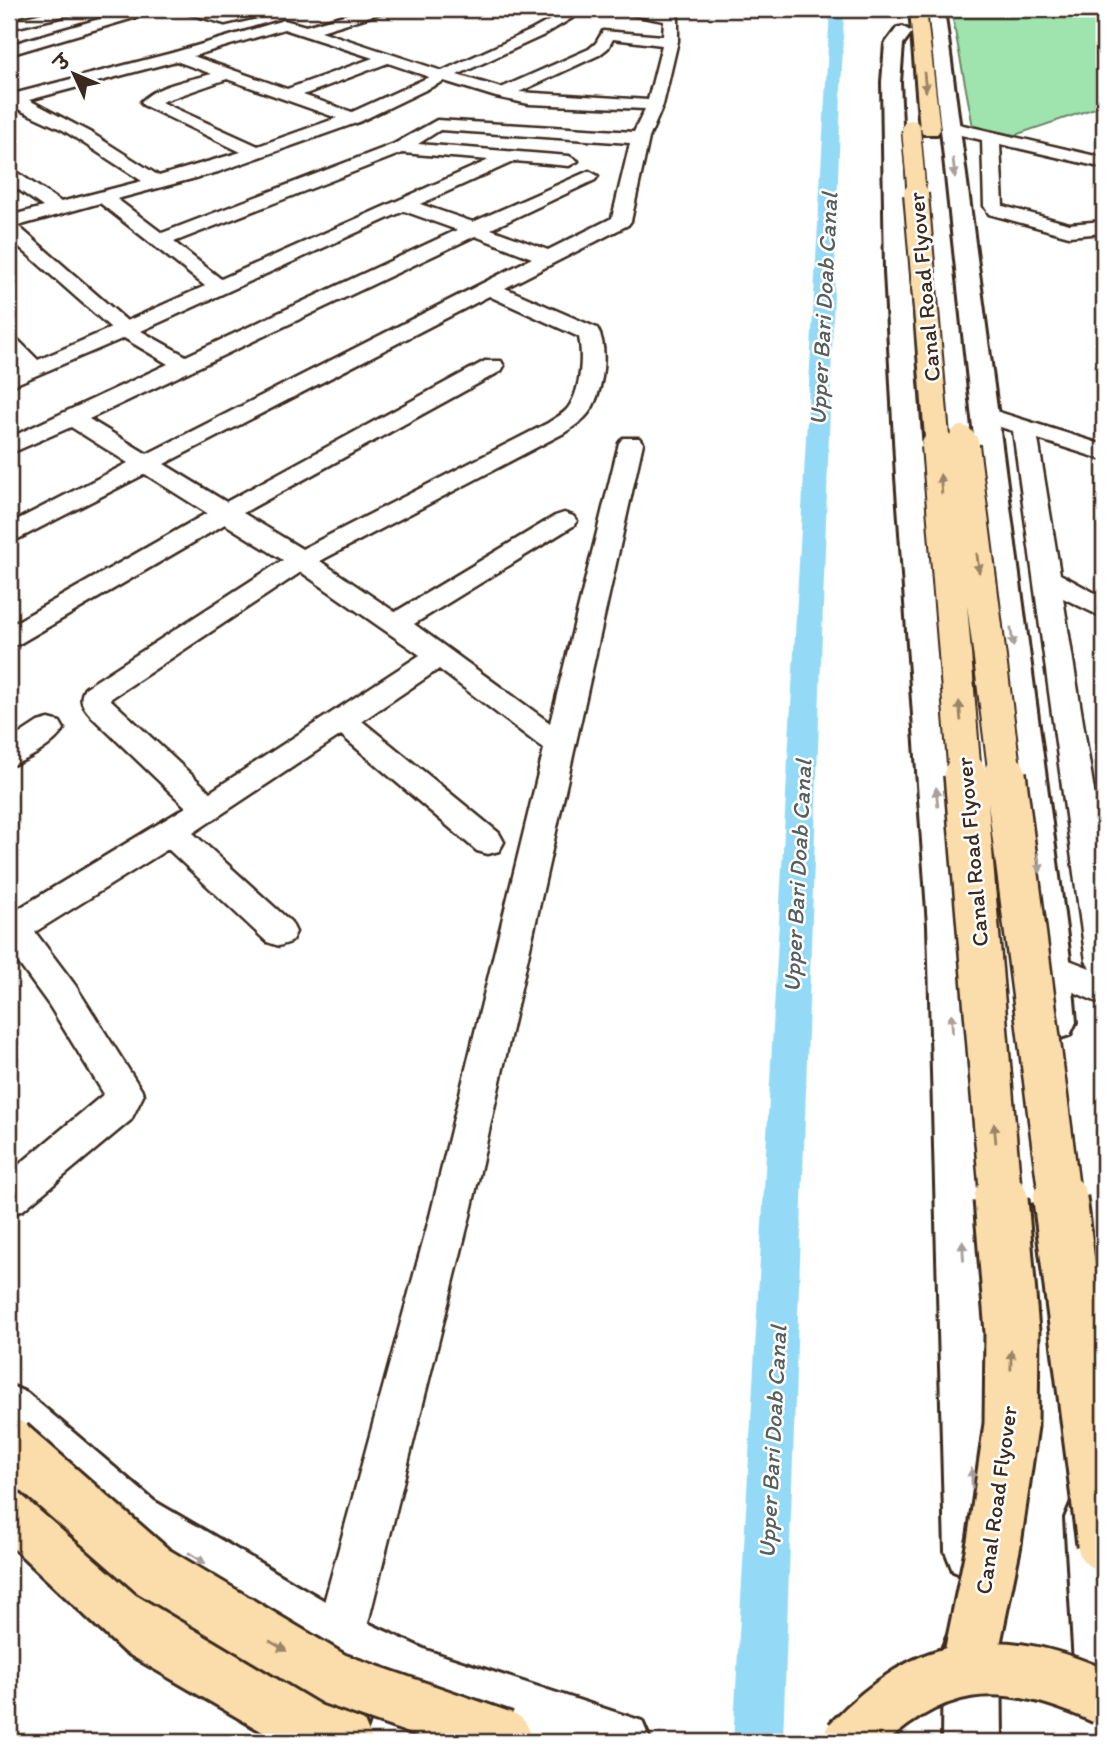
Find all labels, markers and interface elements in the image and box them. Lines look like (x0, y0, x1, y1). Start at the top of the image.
north arrow (38, 38, 108, 108)
text: उ (48, 48, 76, 77)
one-way arrow (920, 71, 931, 93)
one-way arrow (949, 157, 960, 179)
water label: Upper Bari Doab Canal (802, 190, 844, 426)
street label: Canal Road Flyover (902, 191, 946, 383)
one-way arrow (935, 473, 946, 495)
one-way arrow (972, 552, 983, 574)
one-way arrow (1007, 626, 1018, 648)
one-way arrow (954, 700, 965, 722)
street label: Canal Road Flyover (950, 756, 994, 948)
water label: Upper Bari Doab Canal (776, 757, 818, 993)
one-way arrow (931, 785, 942, 807)
one-way arrow (1033, 852, 1044, 874)
one-way arrow (947, 1012, 958, 1034)
one-way arrow (989, 1122, 1000, 1144)
one-way arrow (957, 1239, 968, 1261)
water label: Upper Bari Doab Canal (751, 1323, 793, 1559)
one-way arrow (1006, 1348, 1017, 1370)
street label: Canal Road Flyover (969, 1404, 1023, 1596)
one-way arrow (967, 1467, 978, 1489)
one-way arrow (188, 1552, 207, 1565)
one-way arrow (269, 1640, 288, 1652)

